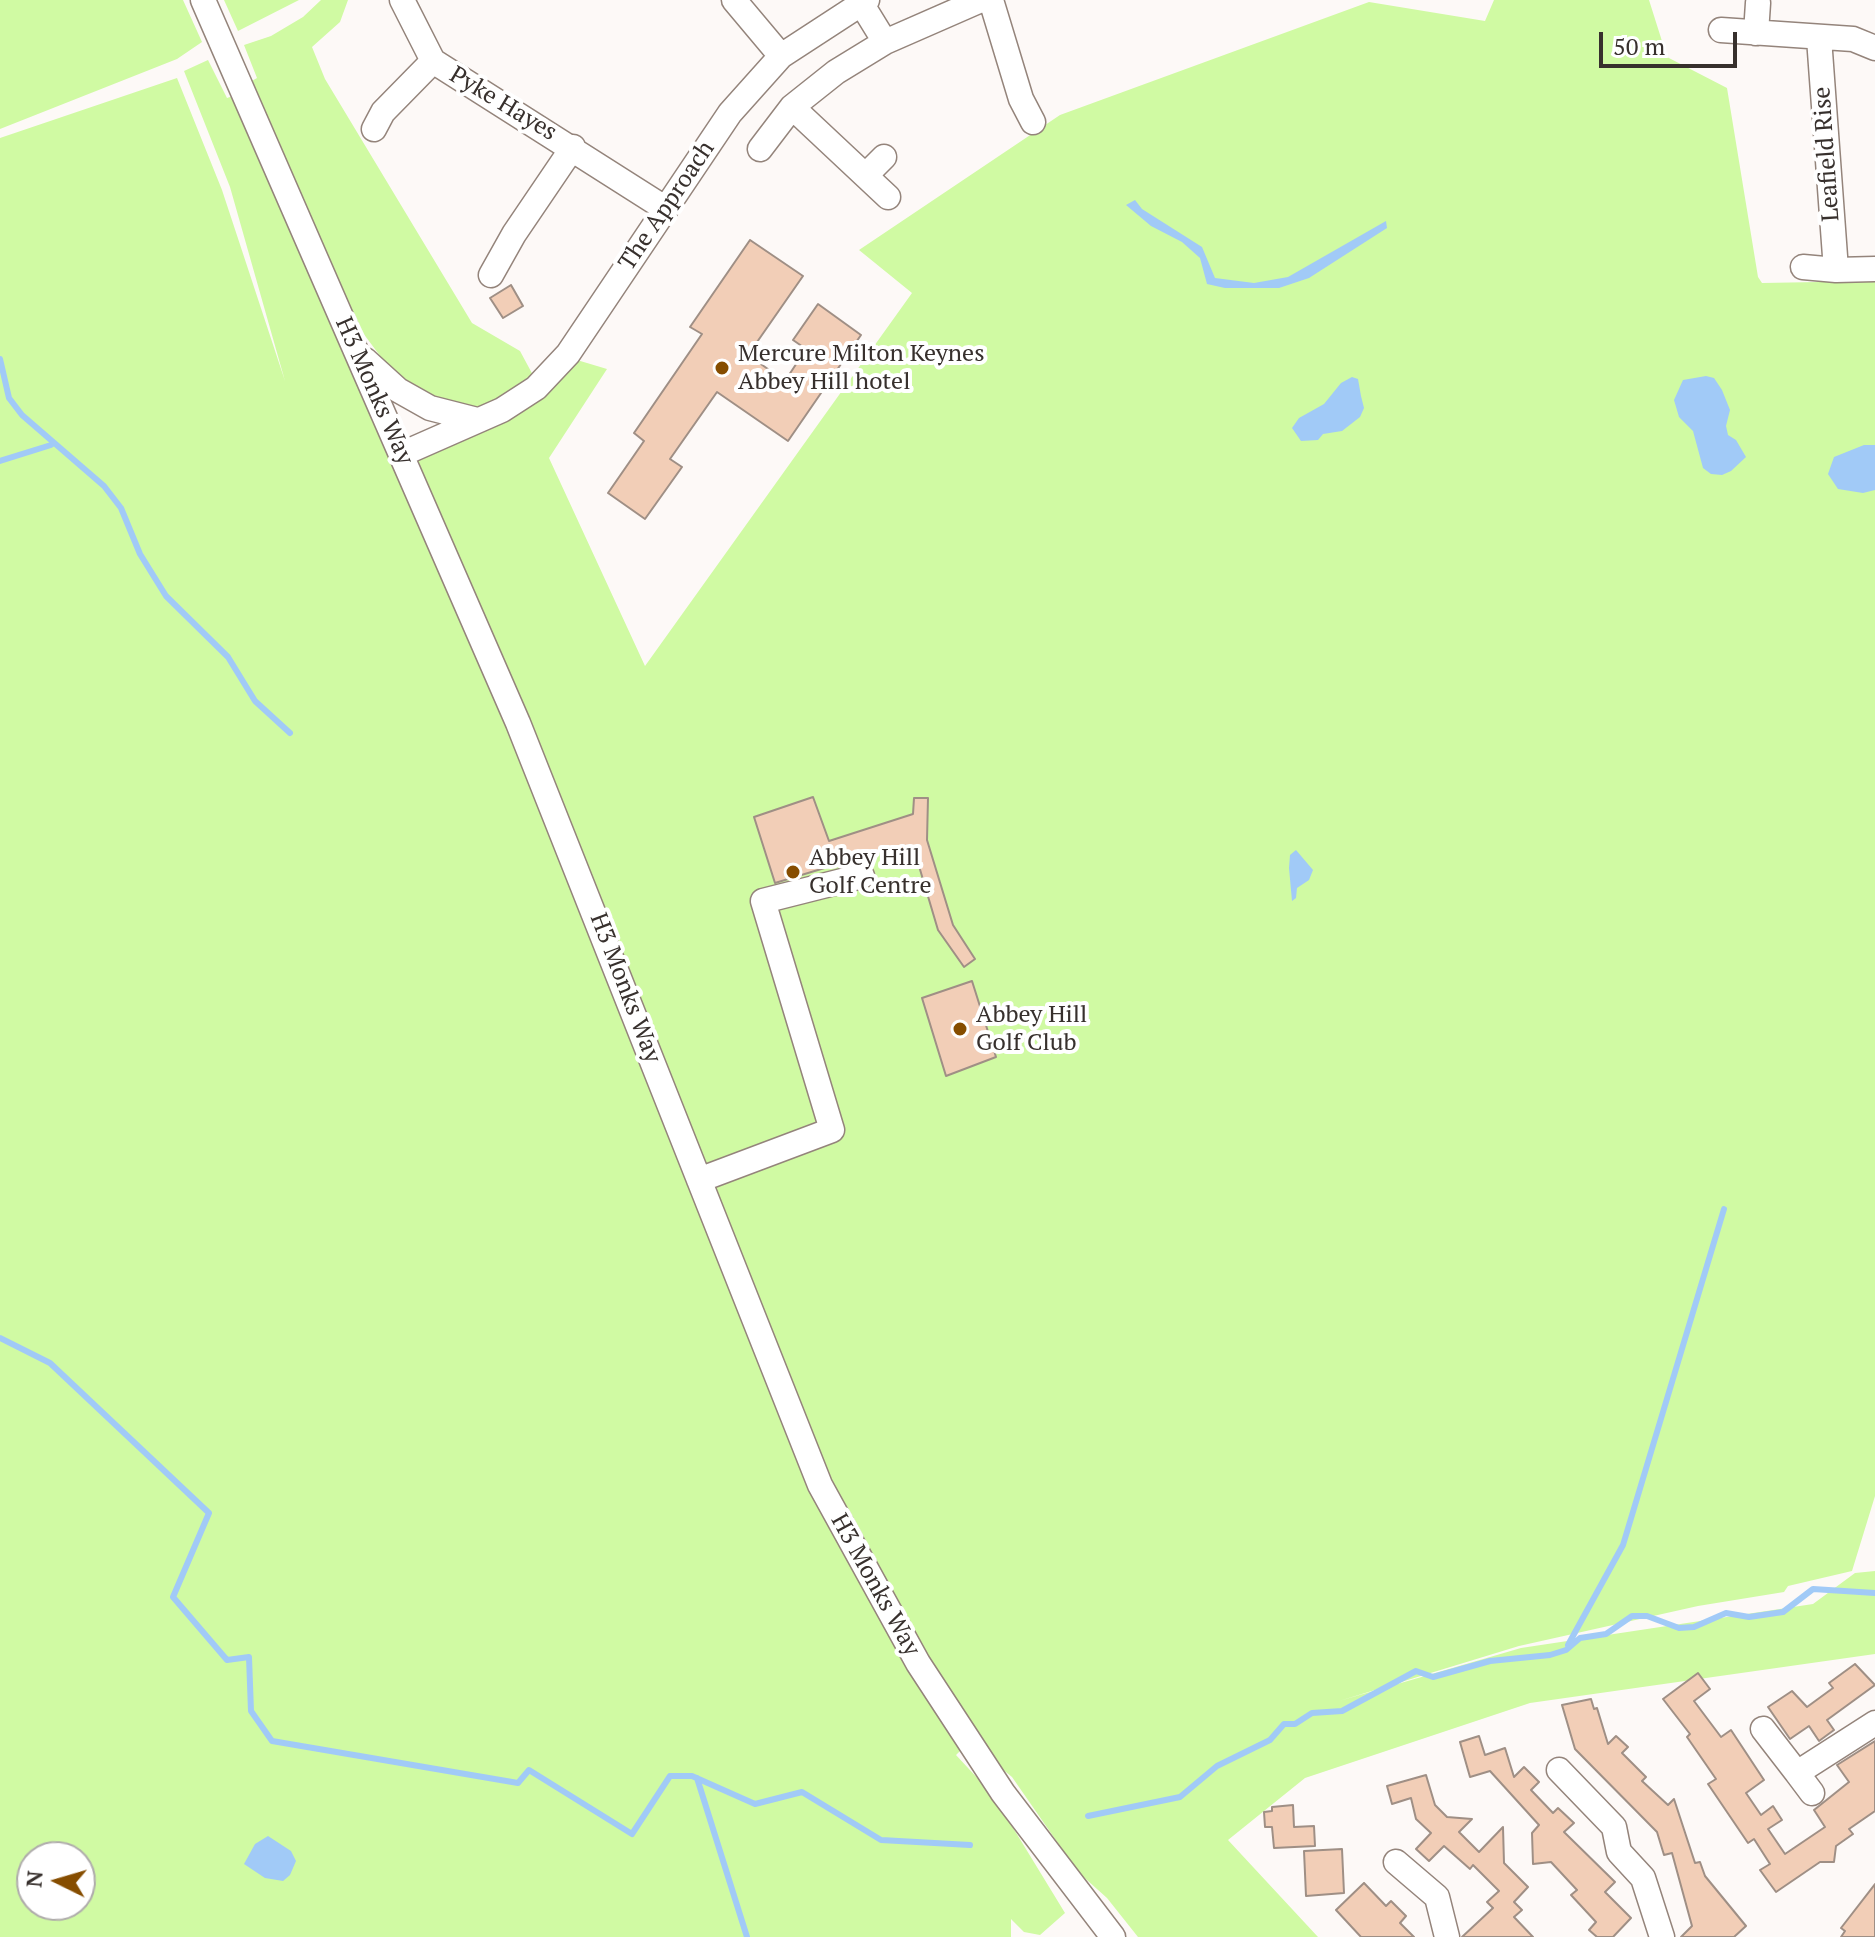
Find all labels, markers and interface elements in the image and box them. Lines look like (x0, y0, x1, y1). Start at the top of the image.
scale bar (1603, 16, 1741, 66)
text: 50 m (1613, 30, 1665, 62)
street label: Pyke Hayes (444, 61, 562, 147)
street label: Leafield Rise (1808, 86, 1846, 222)
street label: The Approach (613, 136, 721, 276)
street label: H3 Monks Way (329, 313, 419, 469)
place label: Mercure Milton Keynes Abbey Hill hotel (738, 340, 985, 396)
marker: Mercure Milton Keynes Abbey Hill hotel (713, 359, 731, 377)
place label: Abbey Hill Golf Centre (809, 844, 931, 900)
marker: Abbey Hill Golf Centre (784, 863, 802, 881)
street label: H3 Monks Way (583, 909, 667, 1067)
place label: Abbey Hill Golf Club (976, 1001, 1087, 1057)
marker: Abbey Hill Golf Club (951, 1020, 969, 1038)
street label: H3 Monks Way (824, 1509, 926, 1661)
north arrow (16, 1841, 96, 1921)
text: N (18, 1869, 49, 1889)

